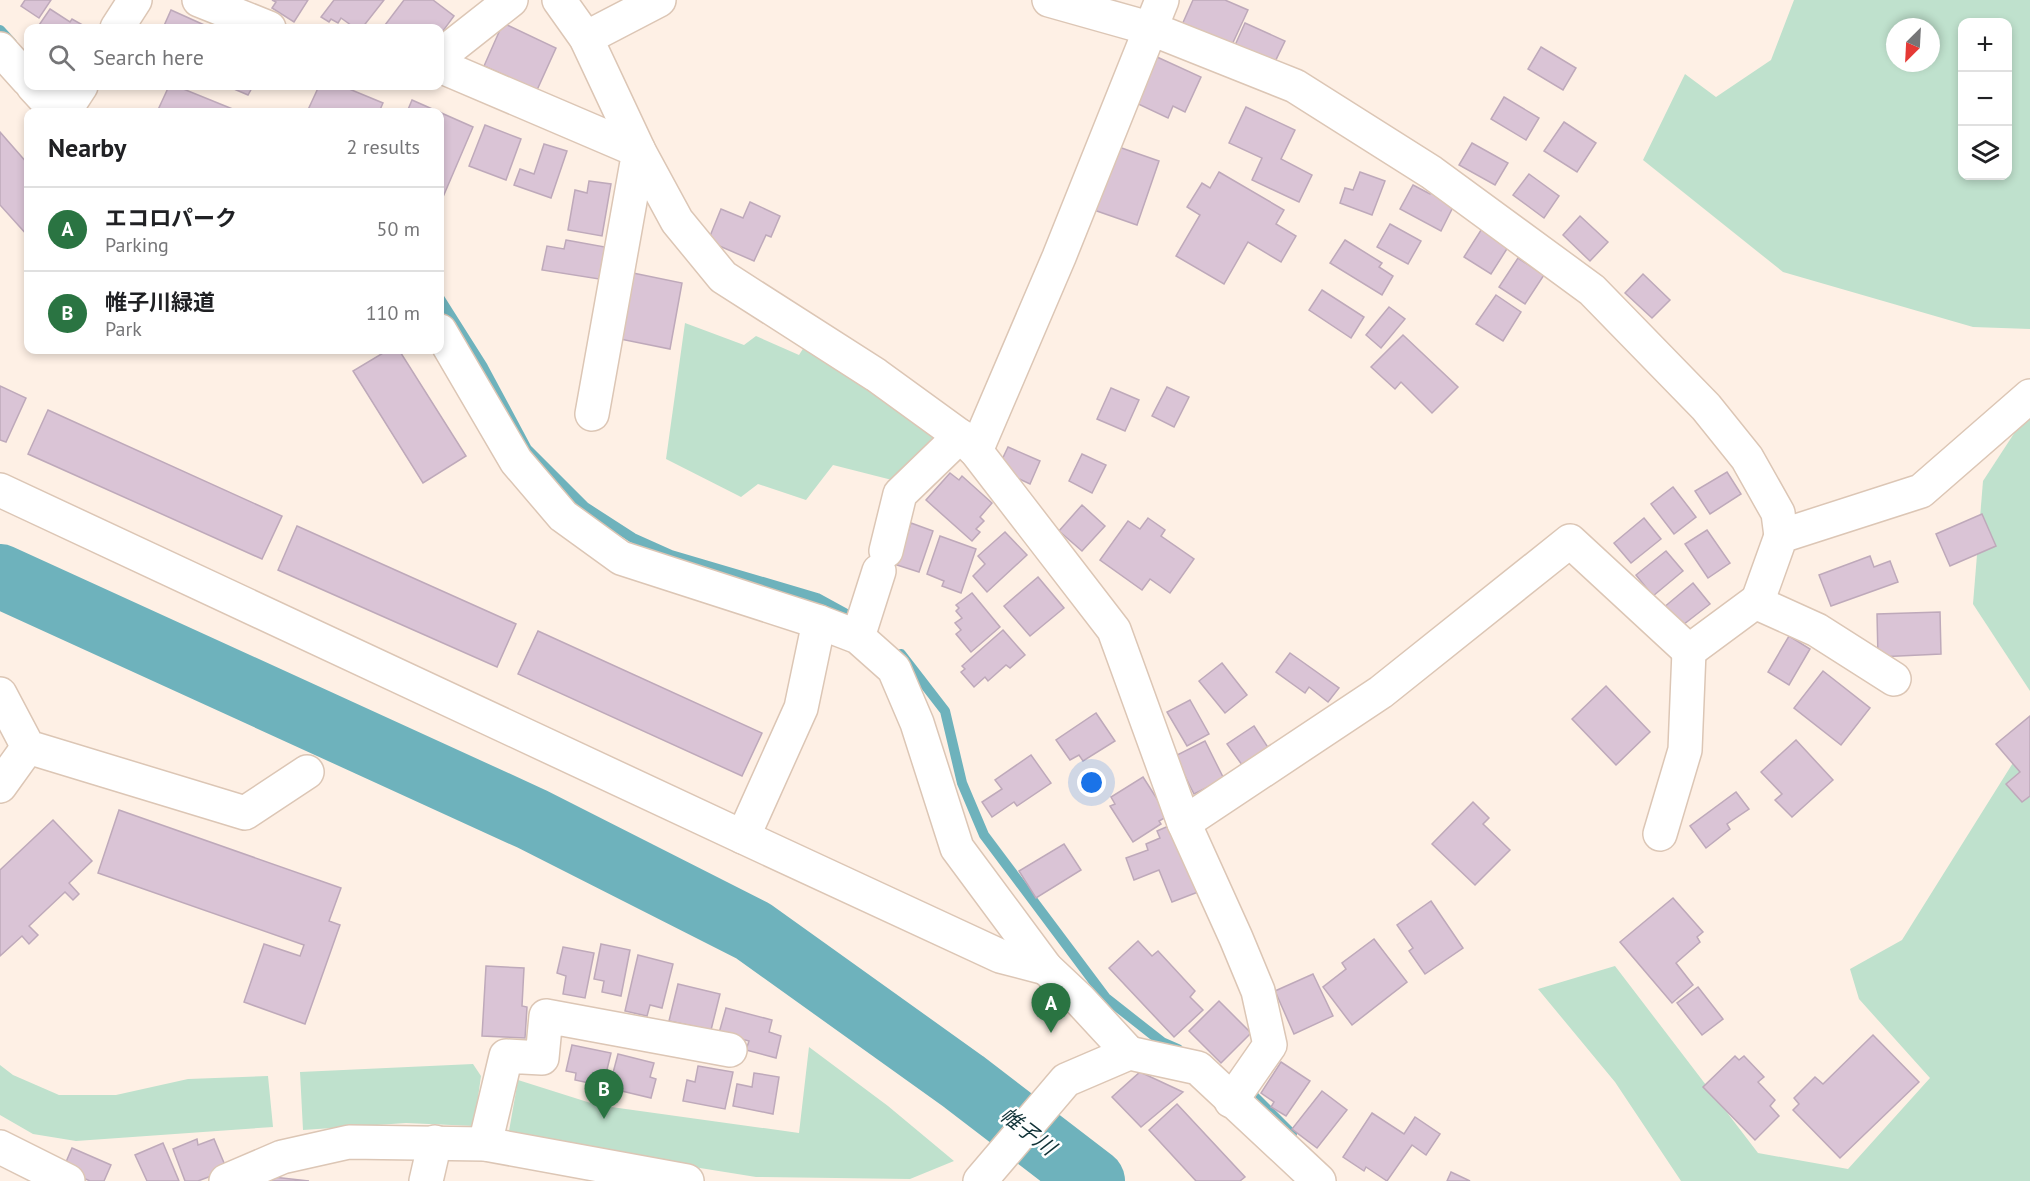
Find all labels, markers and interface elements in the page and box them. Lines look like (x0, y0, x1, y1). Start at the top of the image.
north arrow (1886, 18, 1940, 72)
map controls (1958, 18, 2012, 180)
button: + (1958, 18, 2012, 72)
search box (24, 24, 444, 90)
icon: search (45, 41, 78, 74)
text: Search here (93, 43, 204, 71)
button: − (1958, 72, 2012, 126)
button: layers (1958, 126, 2012, 180)
text: Nearby (48, 131, 126, 164)
text: 2 results (347, 134, 420, 160)
text: エコロパーク (105, 204, 237, 232)
text: A (61, 216, 74, 242)
text: 50 m (377, 216, 420, 242)
text: Parking (105, 232, 169, 258)
text: 帷子川緑道 (105, 288, 215, 316)
text: B (62, 300, 73, 326)
text: 110 m (366, 300, 420, 326)
text: Park (105, 316, 142, 342)
your location (1077, 768, 1106, 797)
pin: A (1032, 984, 1070, 1033)
pin: B (584, 1070, 624, 1119)
water label: 帷子川 (995, 1101, 1063, 1162)

